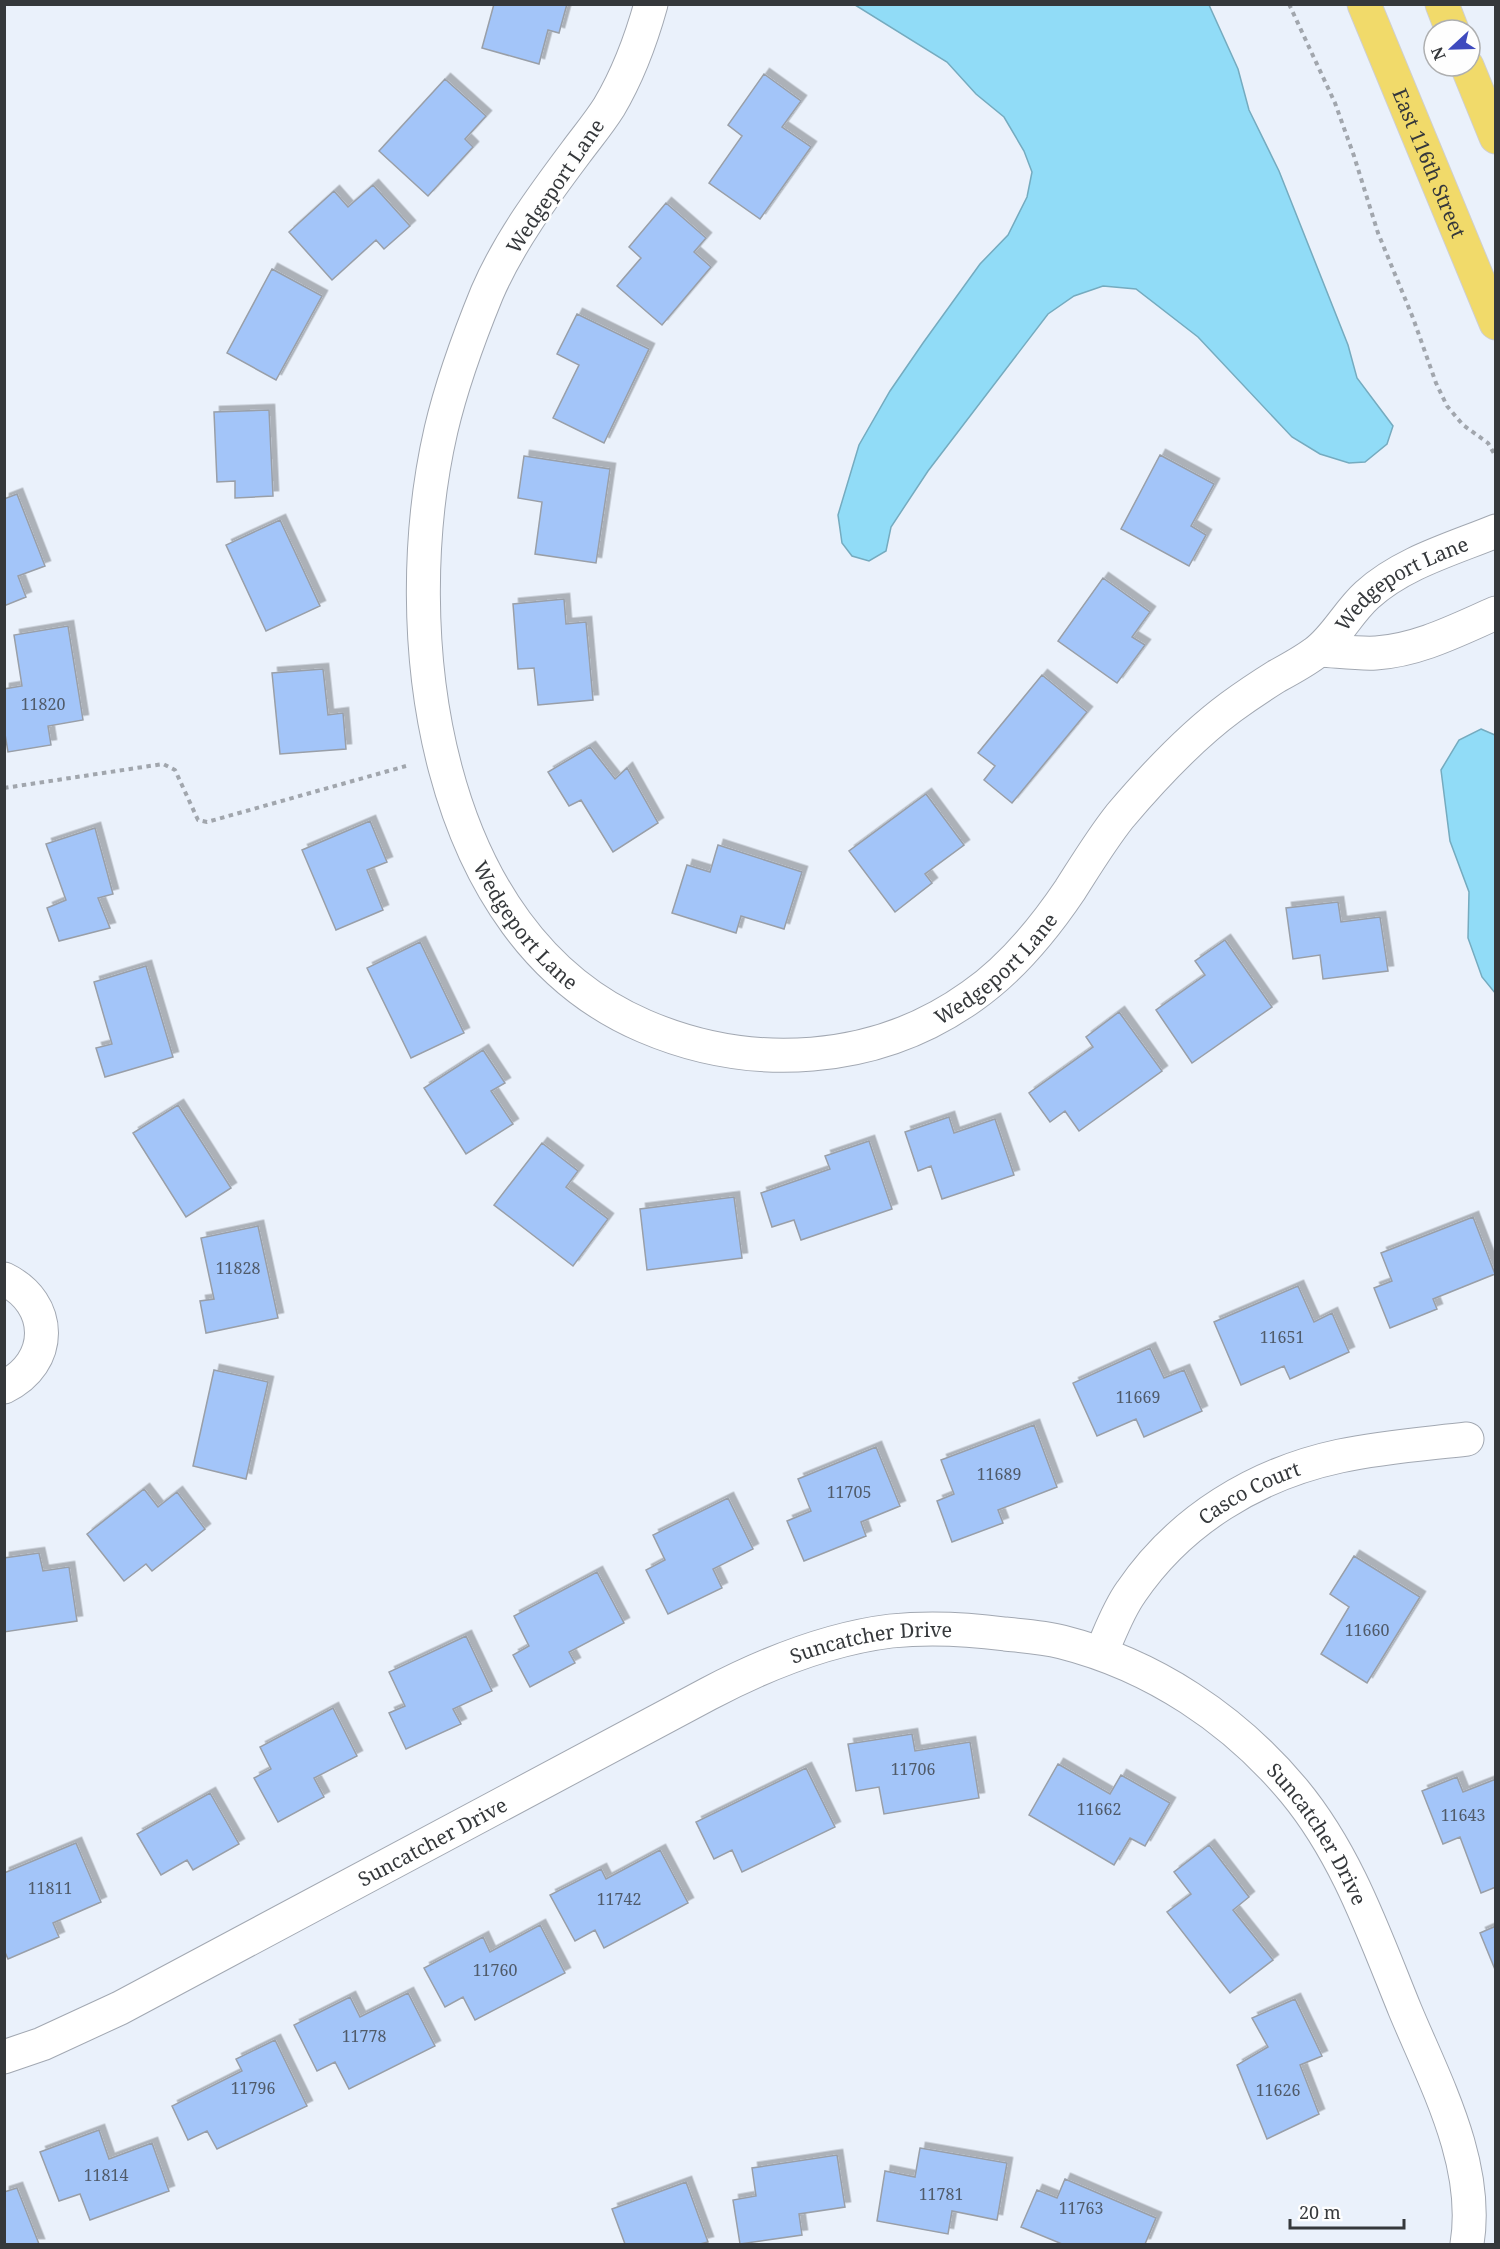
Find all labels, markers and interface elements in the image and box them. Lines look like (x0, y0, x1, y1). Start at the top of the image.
north arrow (1422, 18, 1482, 78)
text: N (1425, 43, 1451, 64)
street label: East 116th Street (1387, 84, 1473, 242)
street label: Wedgeport Lane (500, 113, 610, 259)
street label: Wedgeport Lane (1329, 530, 1472, 636)
house number: 11820 (21, 693, 65, 715)
street label: Wedgeport Lane (468, 856, 584, 995)
street label: Wedgeport Lane (929, 907, 1063, 1030)
house number: 11828 (216, 1257, 260, 1279)
house number: 11651 (1260, 1326, 1304, 1348)
house number: 11669 (1116, 1386, 1160, 1408)
street label: Casco Court (1192, 1454, 1303, 1530)
house number: 11689 (977, 1463, 1021, 1485)
house number: 11705 (827, 1481, 871, 1503)
street label: Suncatcher Drive (786, 1615, 953, 1669)
house number: 11660 (1345, 1619, 1389, 1641)
street label: Suncatcher Drive (1262, 1756, 1373, 1909)
house number: 11706 (891, 1758, 935, 1780)
street label: Suncatcher Drive (353, 1790, 511, 1892)
house number: 11662 (1077, 1798, 1121, 1820)
house number: 11643 (1441, 1804, 1485, 1826)
house number: 11811 (28, 1877, 72, 1899)
house number: 11742 (597, 1888, 641, 1910)
house number: 11760 (473, 1959, 517, 1981)
house number: 11778 (342, 2025, 386, 2047)
house number: 11796 (231, 2077, 275, 2099)
house number: 11626 (1256, 2079, 1300, 2101)
house number: 11814 (84, 2164, 128, 2186)
house number: 11781 (919, 2183, 963, 2205)
scale bar (1290, 2192, 1404, 2230)
house number: 11763 (1059, 2197, 1103, 2219)
text: 20 m (1299, 2200, 1341, 2224)

